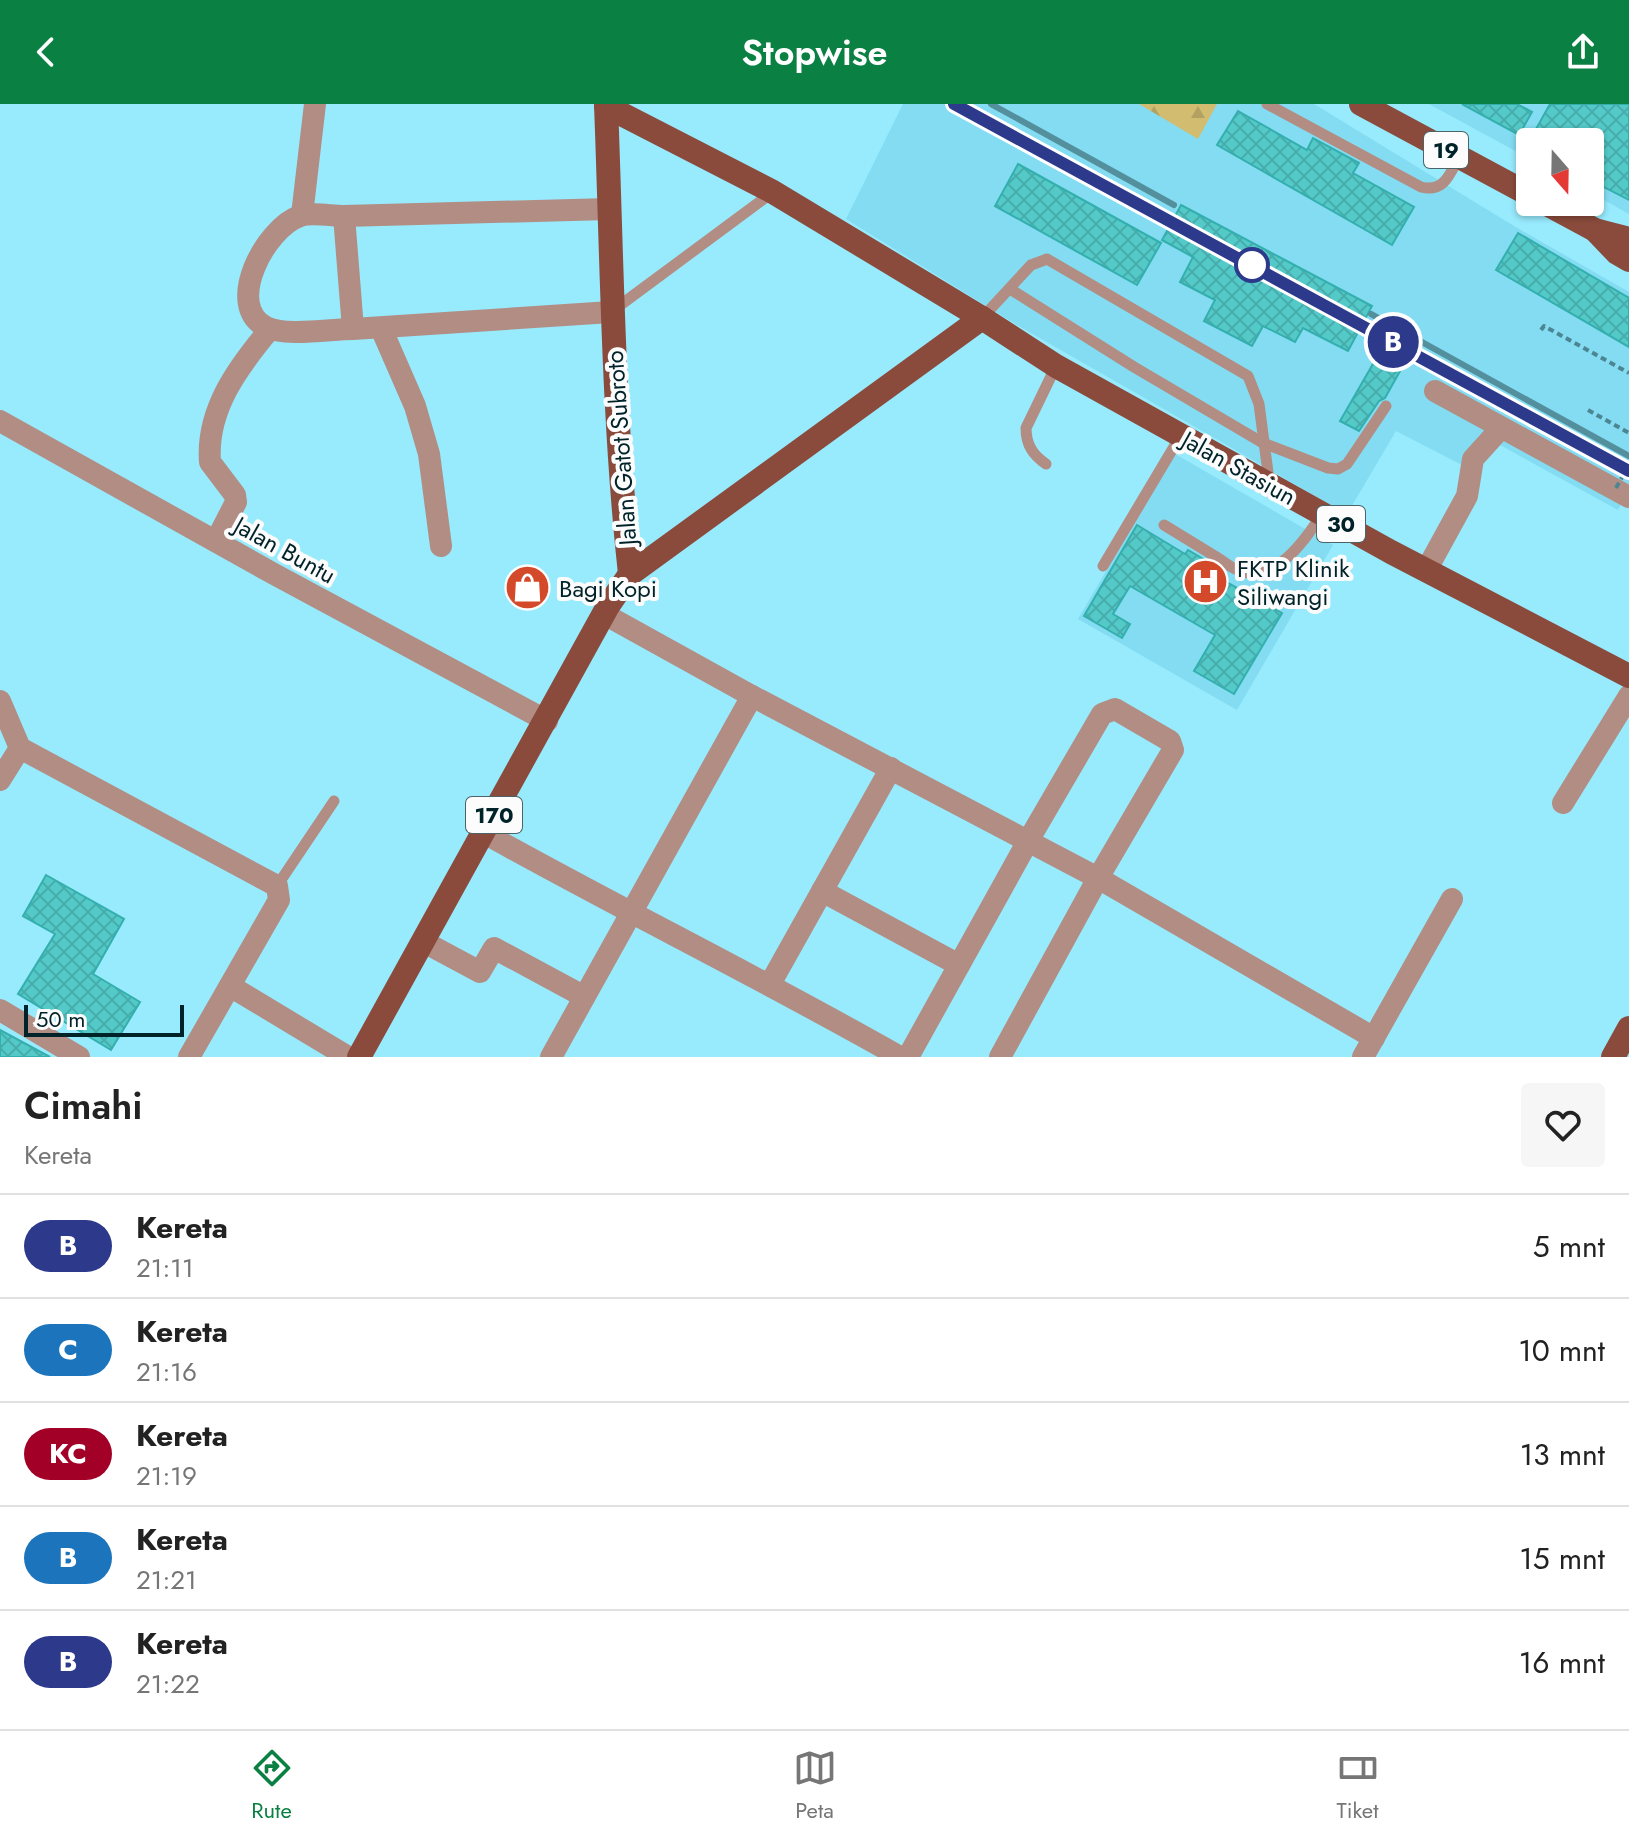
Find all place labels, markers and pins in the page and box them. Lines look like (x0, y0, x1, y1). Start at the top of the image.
unlabelled marker (1235, 248, 1269, 282)
place label: FKTP Klinik Siliwangi (1237, 551, 1350, 614)
hospital icon: FKTP Klinik Siliwangi (1182, 558, 1230, 606)
shop icon: Bagi Kopi (504, 564, 552, 612)
place label: Bagi Kopi (559, 571, 657, 606)

